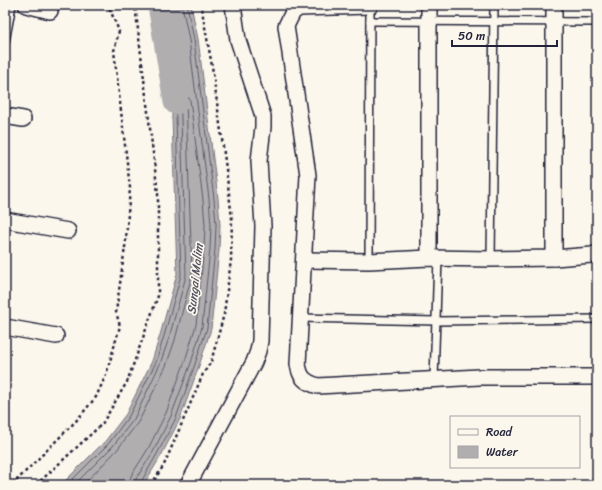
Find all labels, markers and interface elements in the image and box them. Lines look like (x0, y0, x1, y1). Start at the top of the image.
scale bar (452, 22, 557, 48)
text: 50 m (458, 25, 485, 47)
water label: Sungai Malim (180, 241, 210, 315)
legend (450, 416, 580, 468)
text: Road (486, 421, 513, 443)
text: Water (486, 441, 519, 463)

